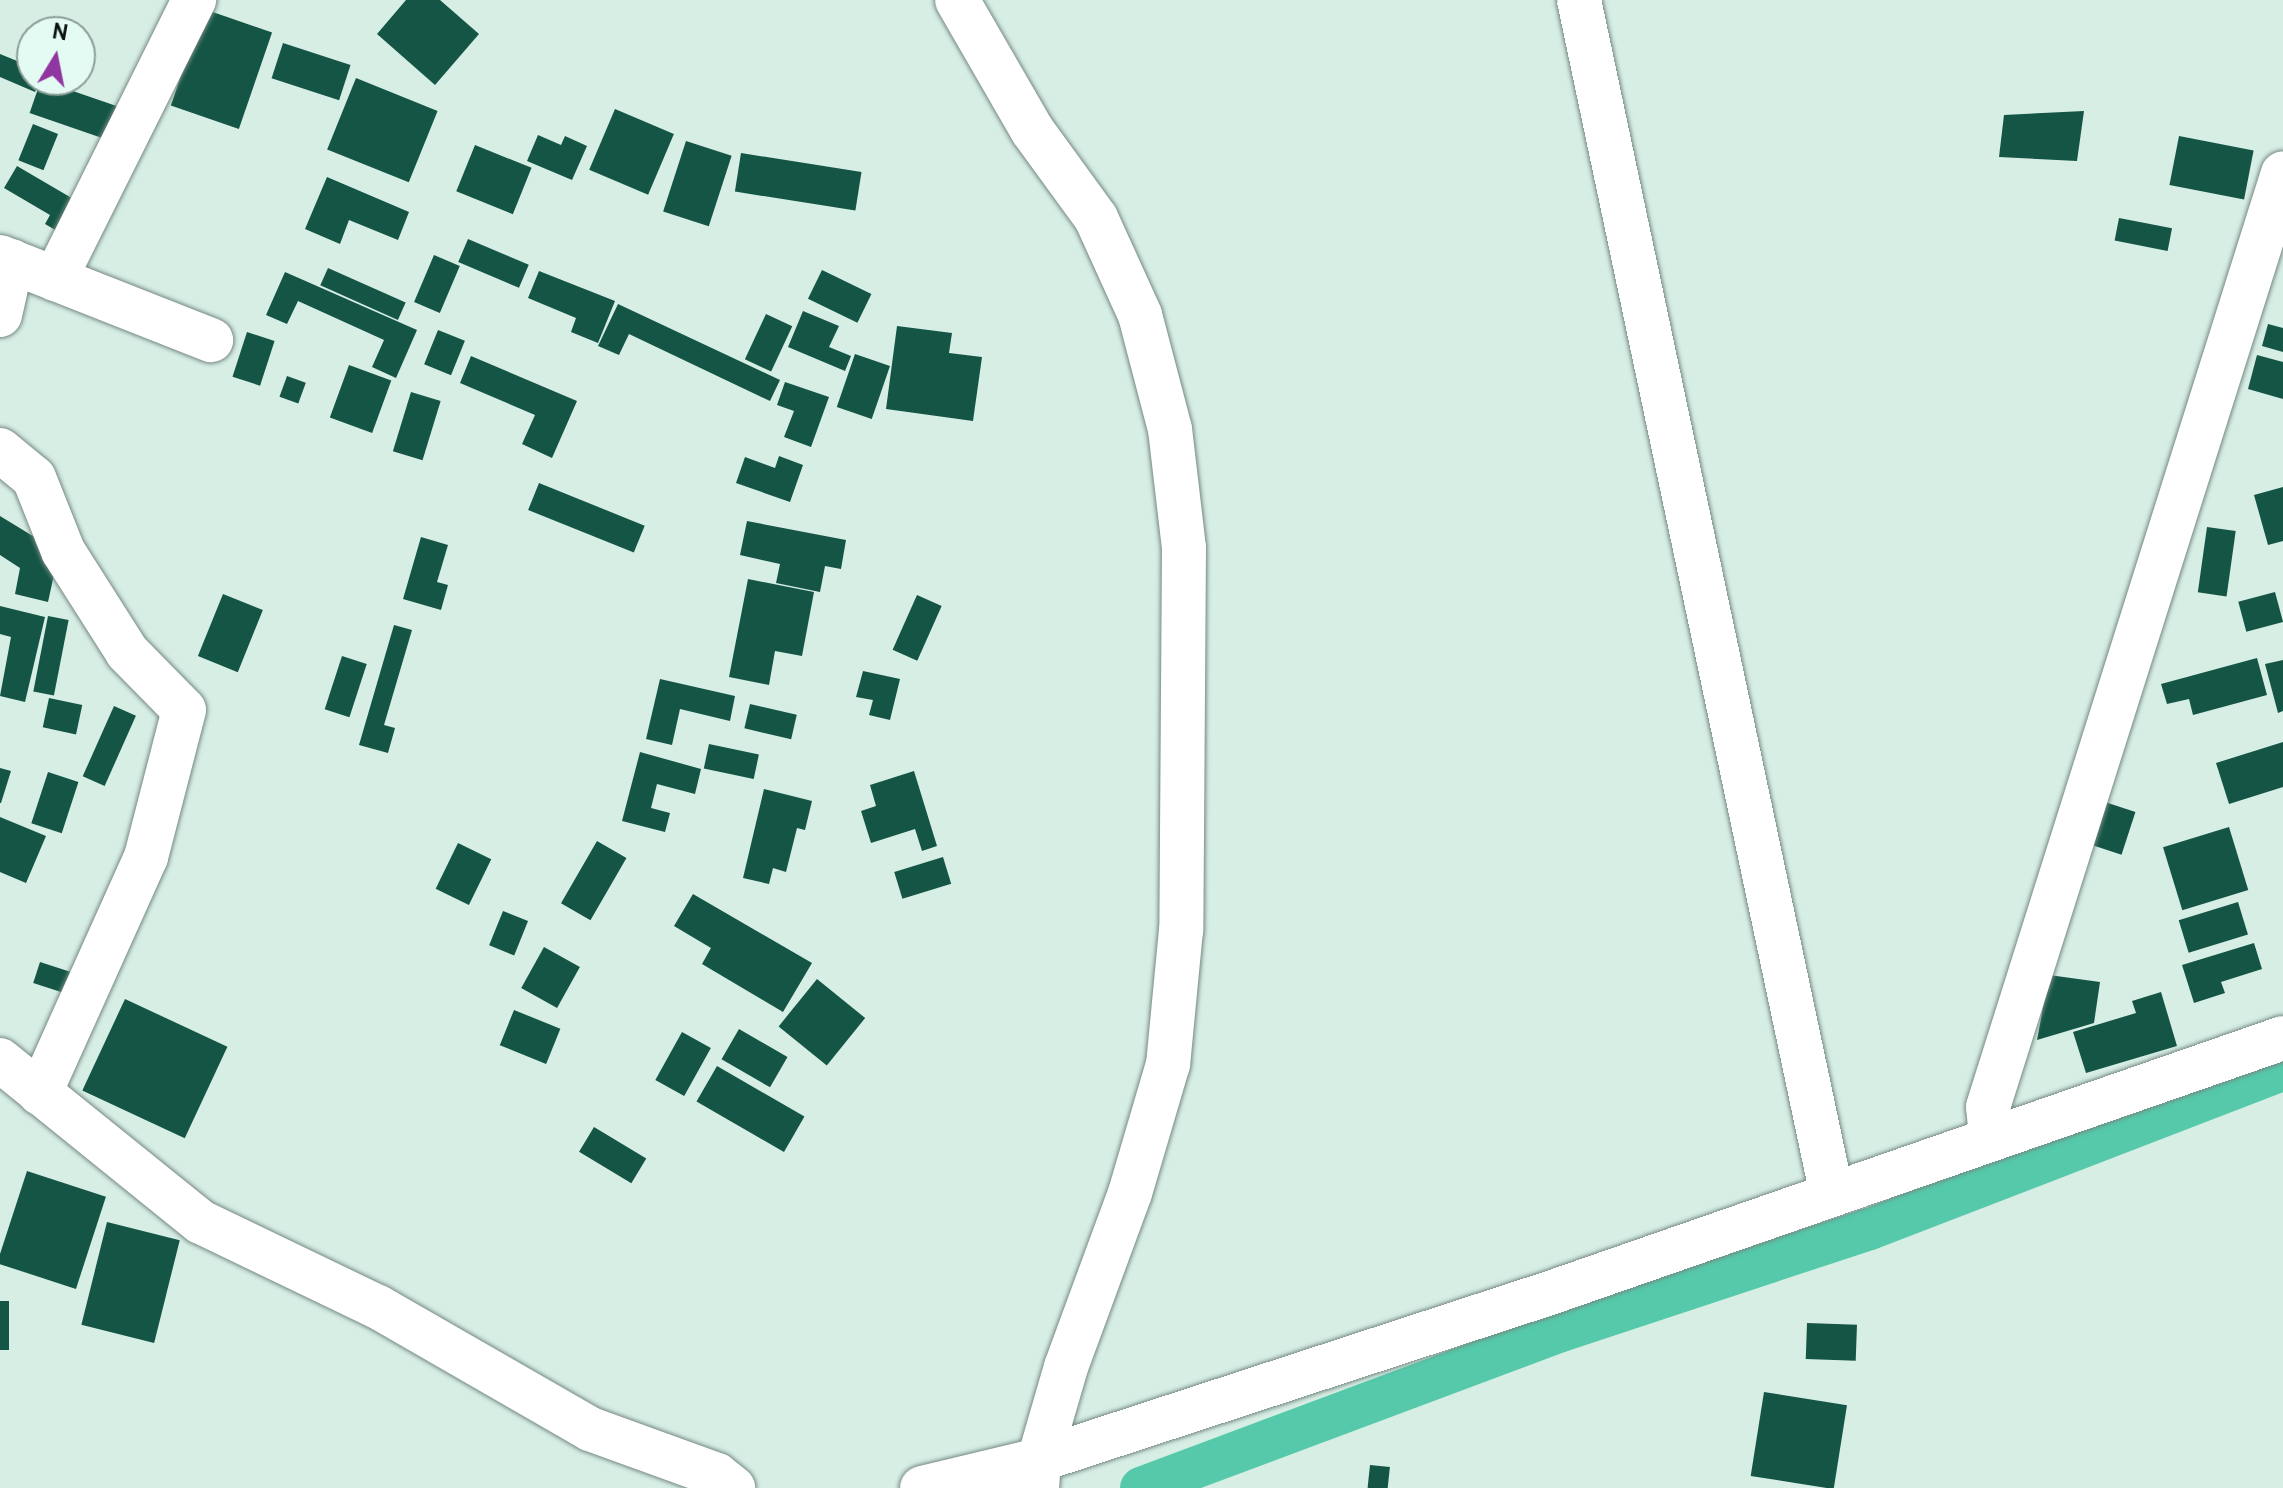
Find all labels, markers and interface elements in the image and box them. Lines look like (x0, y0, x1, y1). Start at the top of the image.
north arrow (16, 16, 96, 96)
text: N (50, 19, 70, 49)

